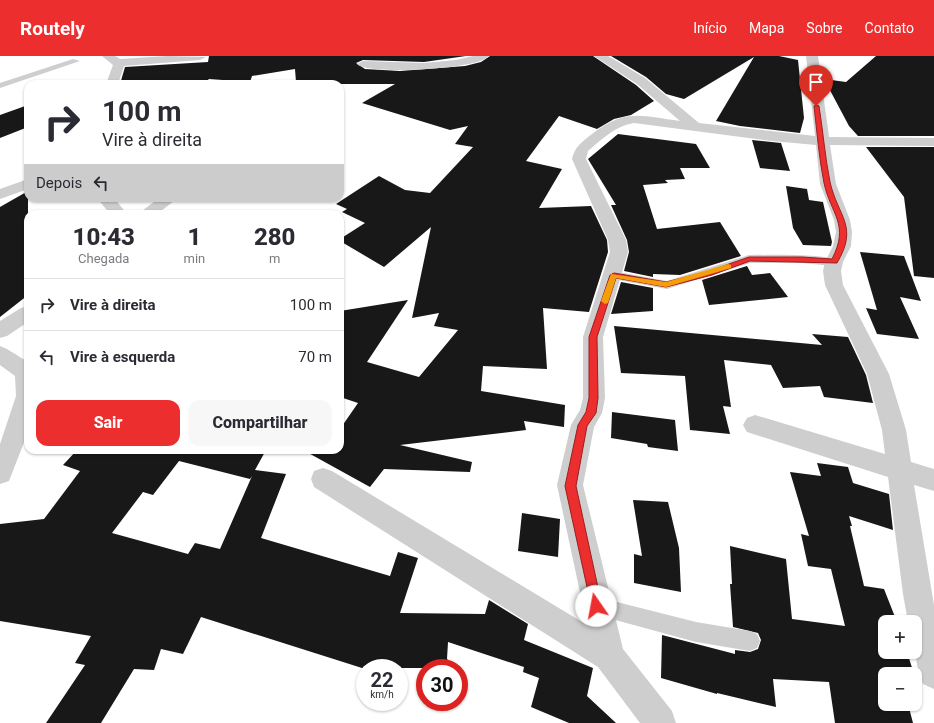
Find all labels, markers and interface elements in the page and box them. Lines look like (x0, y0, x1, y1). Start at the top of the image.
text: Routely (20, 17, 85, 40)
text: Início (693, 20, 727, 36)
text: Mapa (749, 20, 784, 36)
text: Sobre (806, 20, 843, 36)
text: Contato (865, 20, 914, 36)
pin (799, 65, 833, 106)
icon: arrive (805, 71, 827, 93)
text: 100 m (102, 95, 181, 128)
icon: right (36, 96, 88, 148)
text: Vire à direita (102, 129, 202, 150)
icon: left (90, 172, 112, 194)
text: Depois (36, 174, 82, 192)
text: 10:43 (73, 223, 135, 251)
text: 1 (187, 223, 201, 251)
text: 280 (254, 223, 295, 251)
text: Chegada (78, 251, 129, 266)
text: min (184, 251, 205, 266)
text: m (269, 251, 280, 266)
icon: right (36, 294, 58, 316)
text: Vire à direita (70, 296, 156, 314)
text: 100 m (290, 296, 332, 314)
icon: left (36, 346, 58, 368)
text: Vire à esquerda (70, 348, 175, 366)
text: 70 m (298, 348, 332, 366)
button: Sair (36, 400, 180, 446)
button: Compartilhar (188, 400, 332, 446)
position arrow (575, 585, 617, 627)
map controls (878, 615, 922, 711)
button: + (878, 615, 922, 659)
speed limit sign: 30 (416, 659, 468, 711)
button: − (878, 667, 922, 711)
text: 22 (371, 668, 393, 692)
text: km/h (370, 689, 394, 700)

